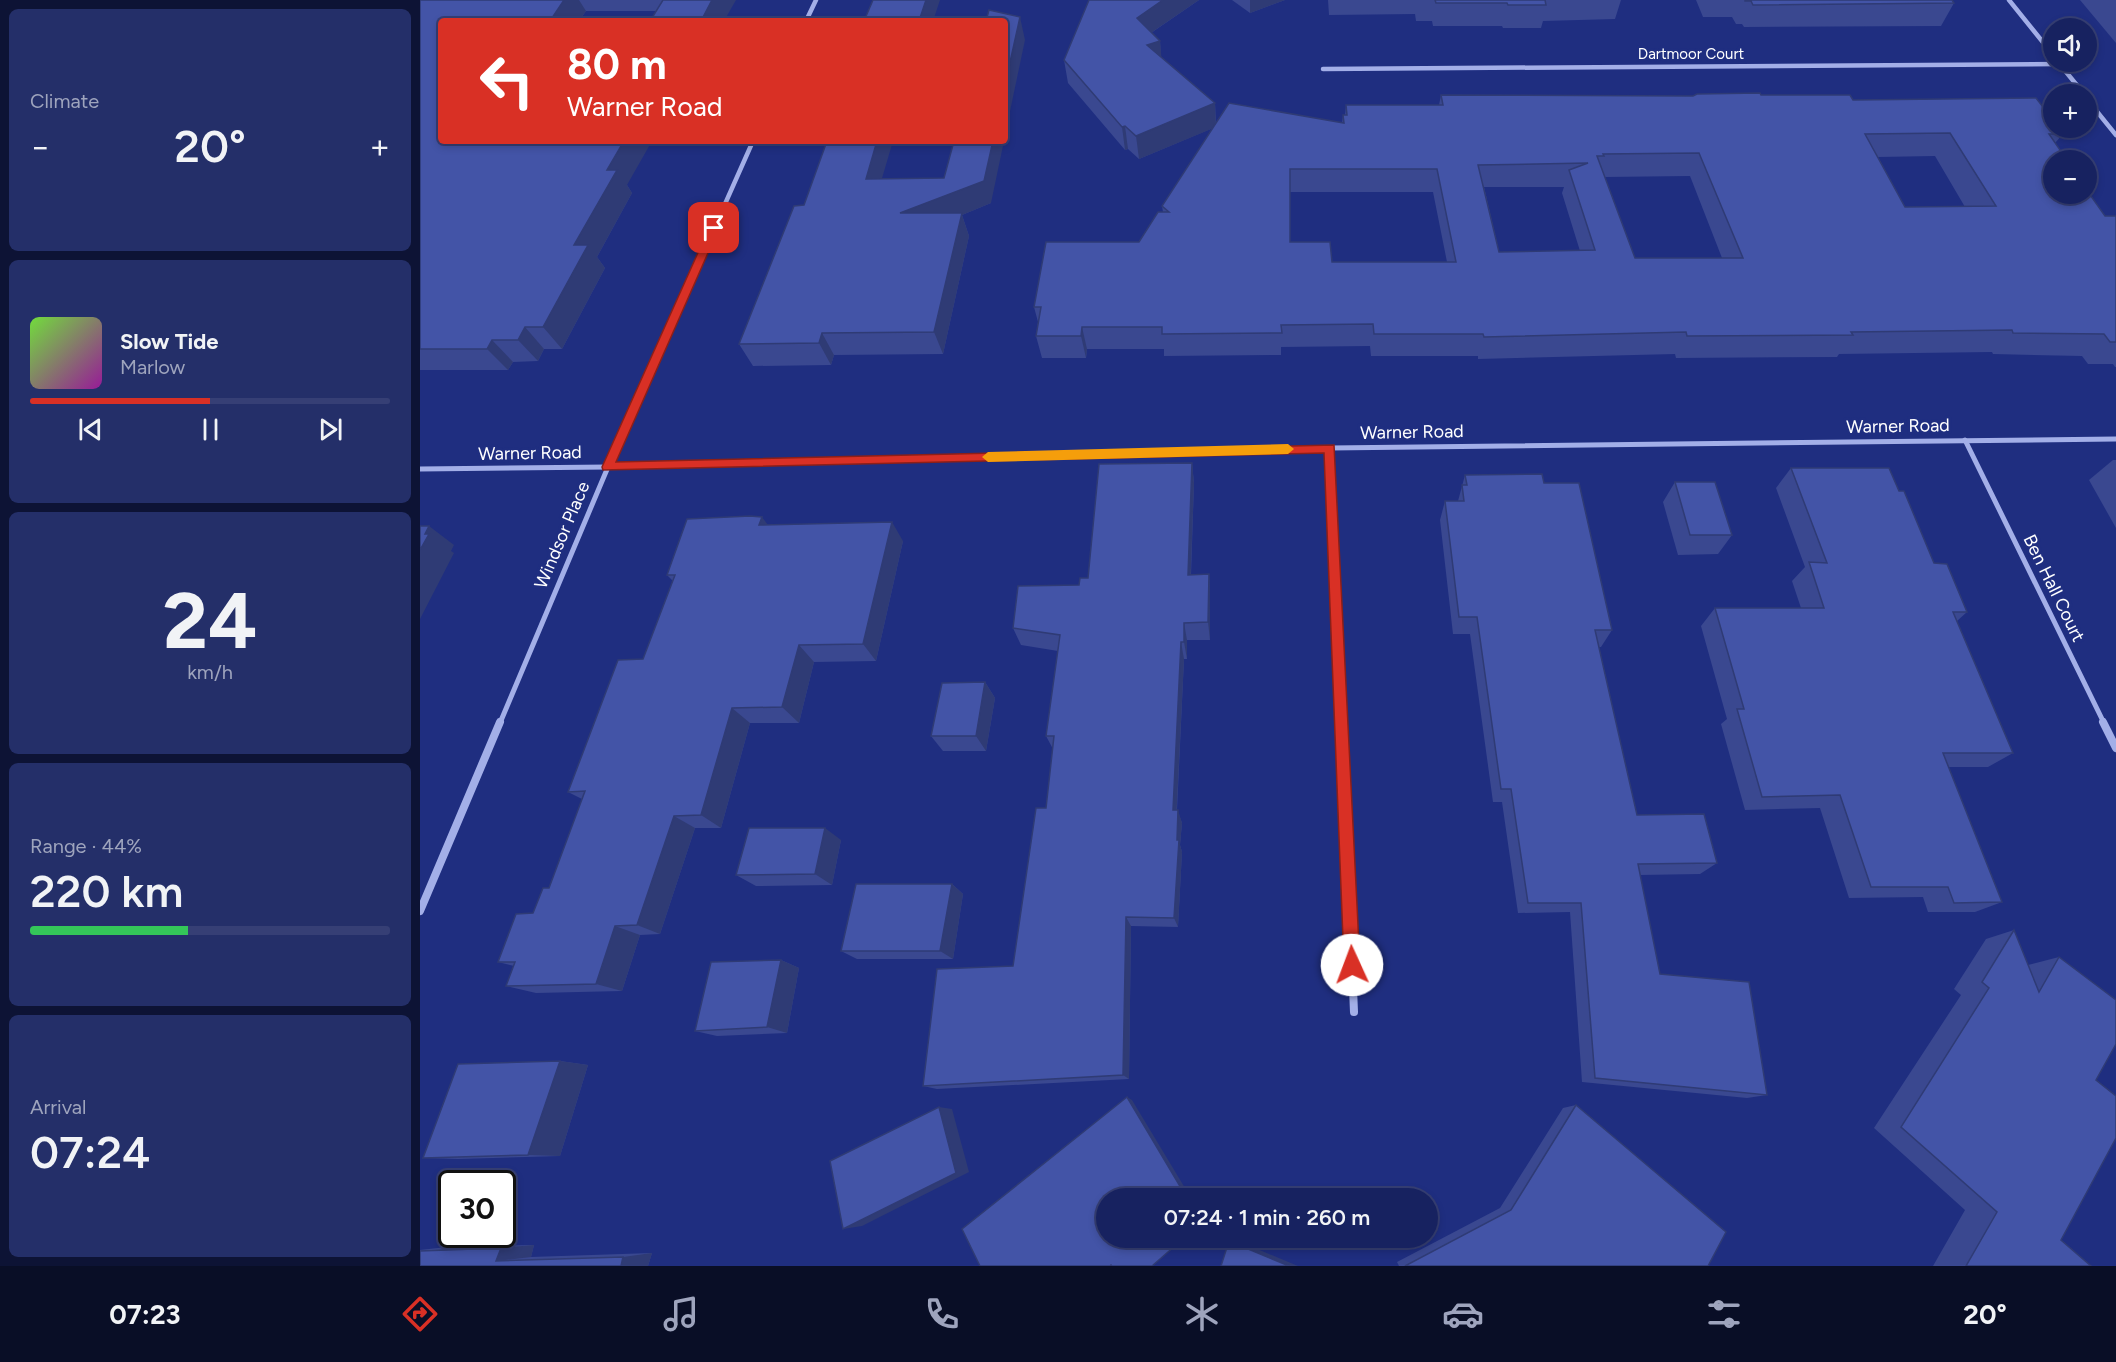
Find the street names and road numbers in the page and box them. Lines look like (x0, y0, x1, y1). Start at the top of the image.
street label: Dartmoor Court (1638, 45, 1744, 63)
street label: Warner Road (1846, 414, 1950, 438)
street label: Warner Road (1360, 420, 1464, 444)
street label: Warner Road (478, 441, 582, 465)
street label: Windsor Place (529, 478, 595, 592)
street label: Ben Hall Court (2019, 531, 2090, 645)

